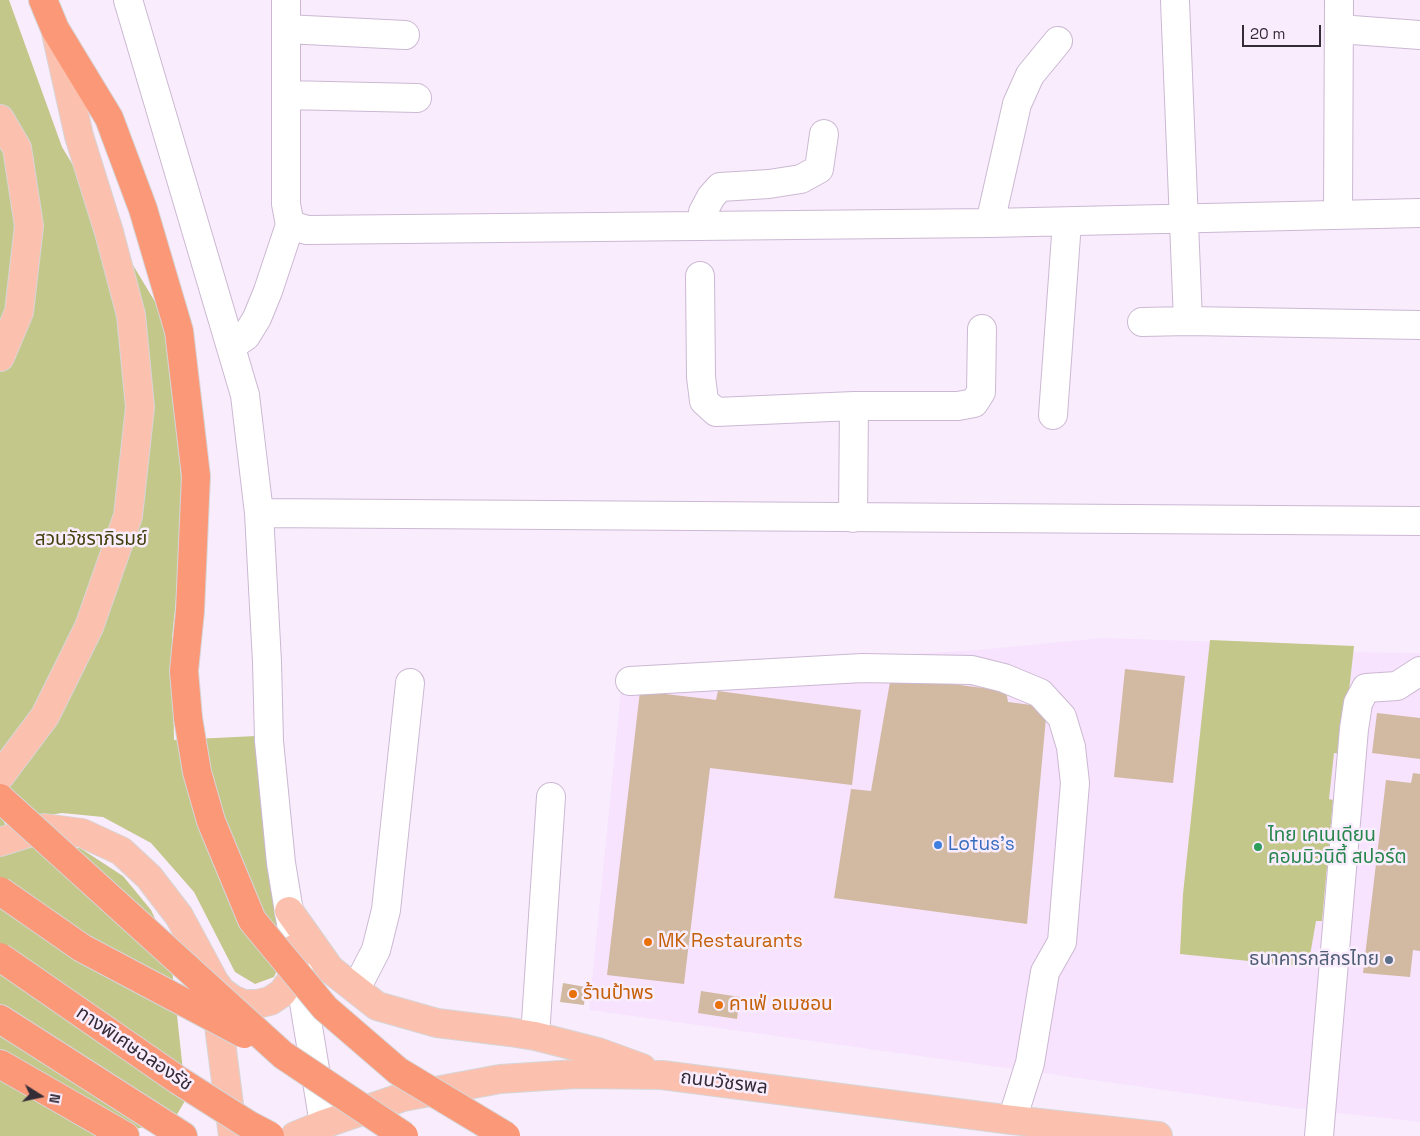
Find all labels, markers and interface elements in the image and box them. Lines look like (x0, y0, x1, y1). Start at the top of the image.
scale bar (1245, 15, 1324, 47)
text: 20 m (1250, 24, 1285, 43)
park label: สวนวัชราภิรมย์ (35, 529, 147, 551)
place label: ไทย เคเนเดียน คอมมิวนิตี้ สปอร์ต (1268, 825, 1406, 869)
place label: Lotus's (948, 834, 1015, 856)
marker: Lotus's (932, 839, 944, 851)
marker: ไทย เคเนเดียน คอมมิวนิตี้ สปอร์ต (1252, 841, 1264, 853)
place label: MK Restaurants (658, 931, 803, 953)
marker: MK Restaurants (642, 936, 654, 948)
place label: ธนาคารกสิกรไทย (1249, 949, 1379, 971)
marker: ธนาคารกสิกรไทย (1383, 954, 1395, 966)
place label: ร้านป้าพร (583, 983, 653, 1005)
marker: ร้านป้าพร (567, 988, 579, 1000)
place label: คาเฟ่ อเมซอน (729, 994, 833, 1016)
marker: คาเฟ่ อเมซอน (713, 999, 725, 1011)
street label: ทางพิเศษฉลองรัช (72, 1002, 196, 1096)
street label: ถนนวัชรพล (679, 1066, 769, 1100)
north arrow (15, 1071, 65, 1121)
text: N (45, 1092, 64, 1105)

